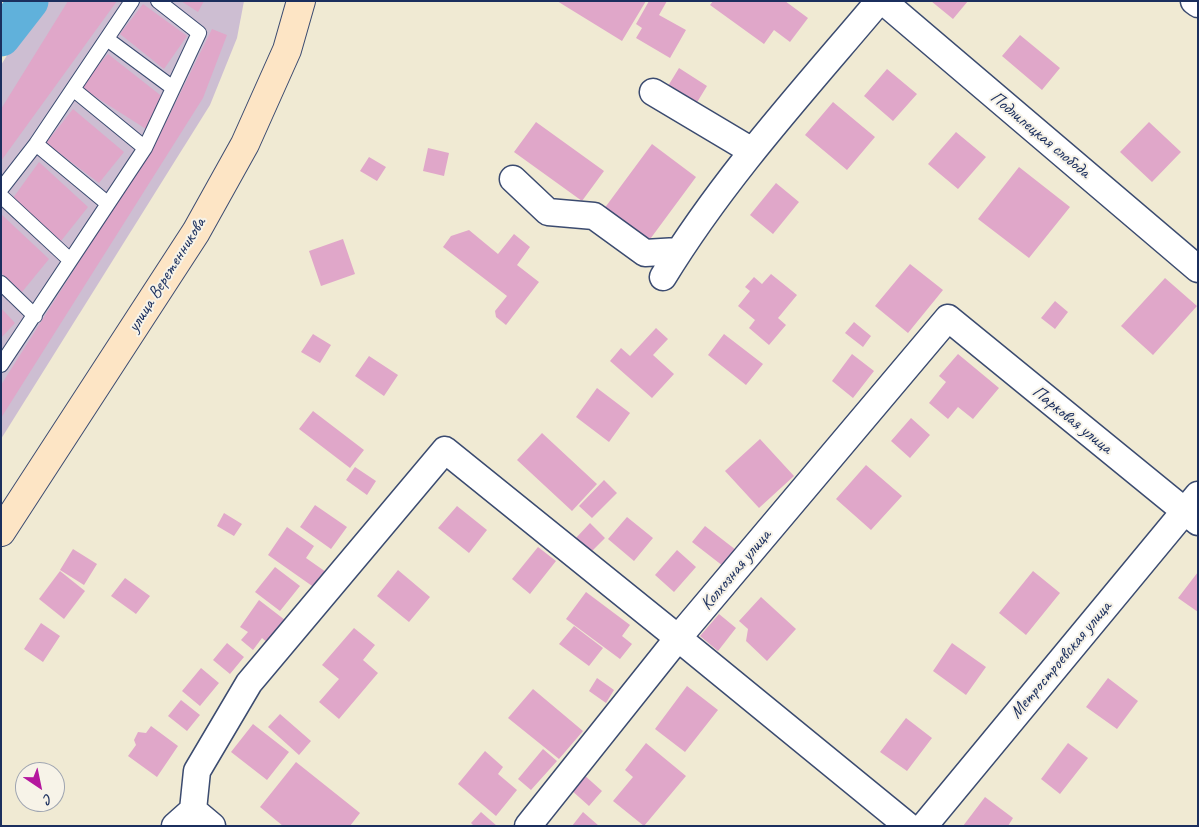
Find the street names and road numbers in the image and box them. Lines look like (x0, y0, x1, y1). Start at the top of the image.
street label: Подлипецкая слобода (985, 87, 1095, 183)
street label: улица Веретенникова (123, 214, 211, 336)
street label: Парковая улица (1028, 381, 1116, 459)
street label: Колхозная улица (696, 525, 776, 615)
street label: Метростроевская улица (1006, 597, 1116, 723)

